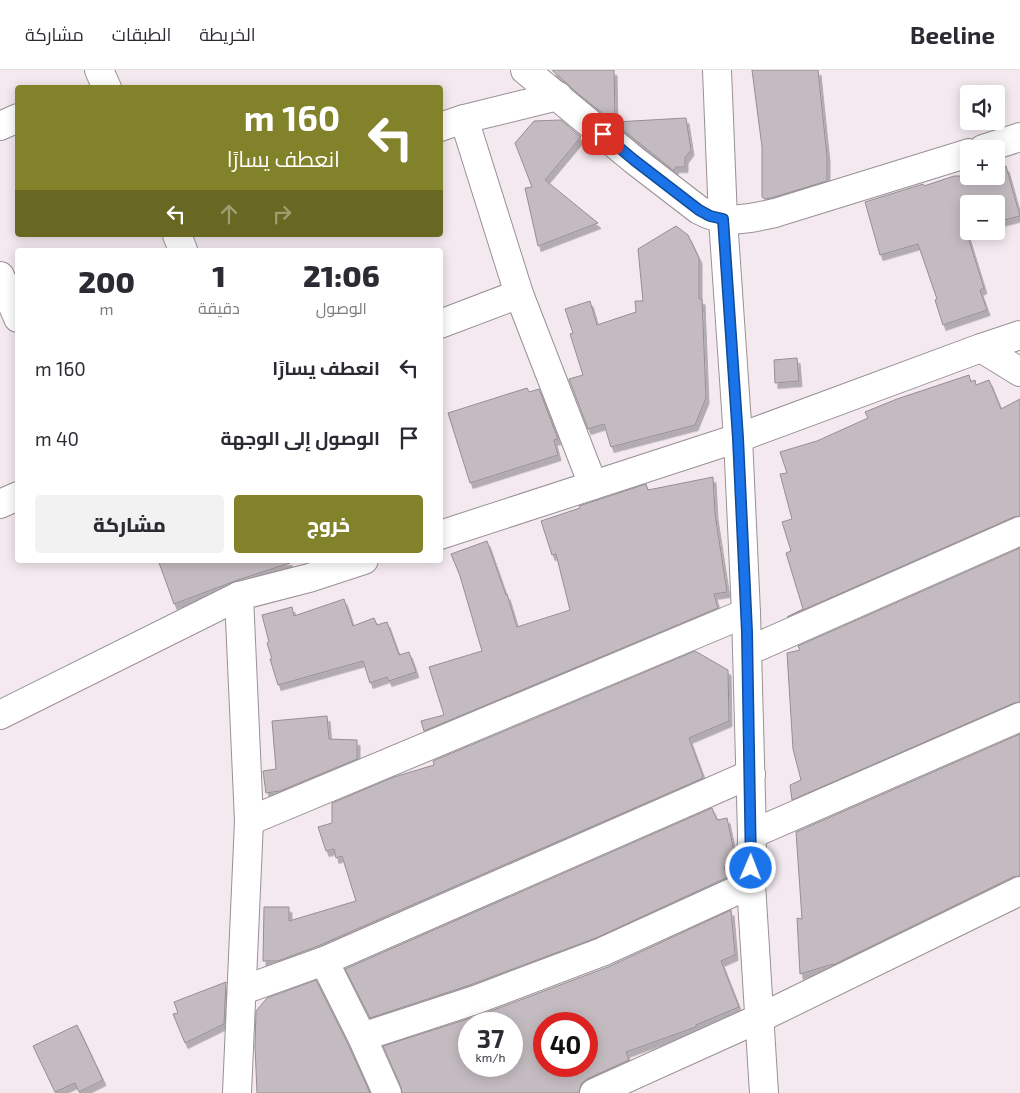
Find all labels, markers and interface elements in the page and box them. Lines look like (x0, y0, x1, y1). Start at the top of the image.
text: Beeline (910, 20, 995, 49)
text: مشاركة (25, 23, 84, 45)
text: الطبقات (112, 23, 171, 45)
text: الخريطة (199, 23, 256, 45)
map controls (960, 85, 1005, 240)
button: sound (960, 85, 1005, 130)
text: 160 m (244, 96, 340, 138)
icon: left (358, 105, 423, 170)
pin (582, 113, 624, 155)
icon: arrive (589, 120, 617, 148)
button: + (960, 140, 1005, 185)
text: انعطف يسارًا (227, 145, 340, 171)
button: − (960, 195, 1005, 240)
icon: left (162, 200, 190, 228)
icon: ahead (215, 200, 243, 228)
icon: right (268, 200, 296, 228)
text: 1 (212, 257, 226, 293)
text: 21:06 (303, 257, 380, 293)
text: 200 (78, 263, 135, 299)
text: دقيقة (198, 298, 240, 317)
text: الوصول (316, 298, 367, 317)
text: m (100, 299, 114, 318)
icon: left (395, 354, 423, 382)
text: انعطف يسارًا (272, 356, 380, 379)
text: 160 m (35, 357, 86, 380)
icon: arrive (395, 424, 423, 452)
text: الوصول إلى الوجهة (220, 426, 380, 449)
text: 40 m (35, 427, 79, 450)
button: مشاركة (35, 495, 224, 553)
button: خروج (234, 495, 423, 553)
position arrow (724, 841, 776, 893)
speed limit sign: 40 (533, 1012, 598, 1077)
text: 37 (477, 1023, 504, 1053)
text: km/h (476, 1050, 505, 1064)

